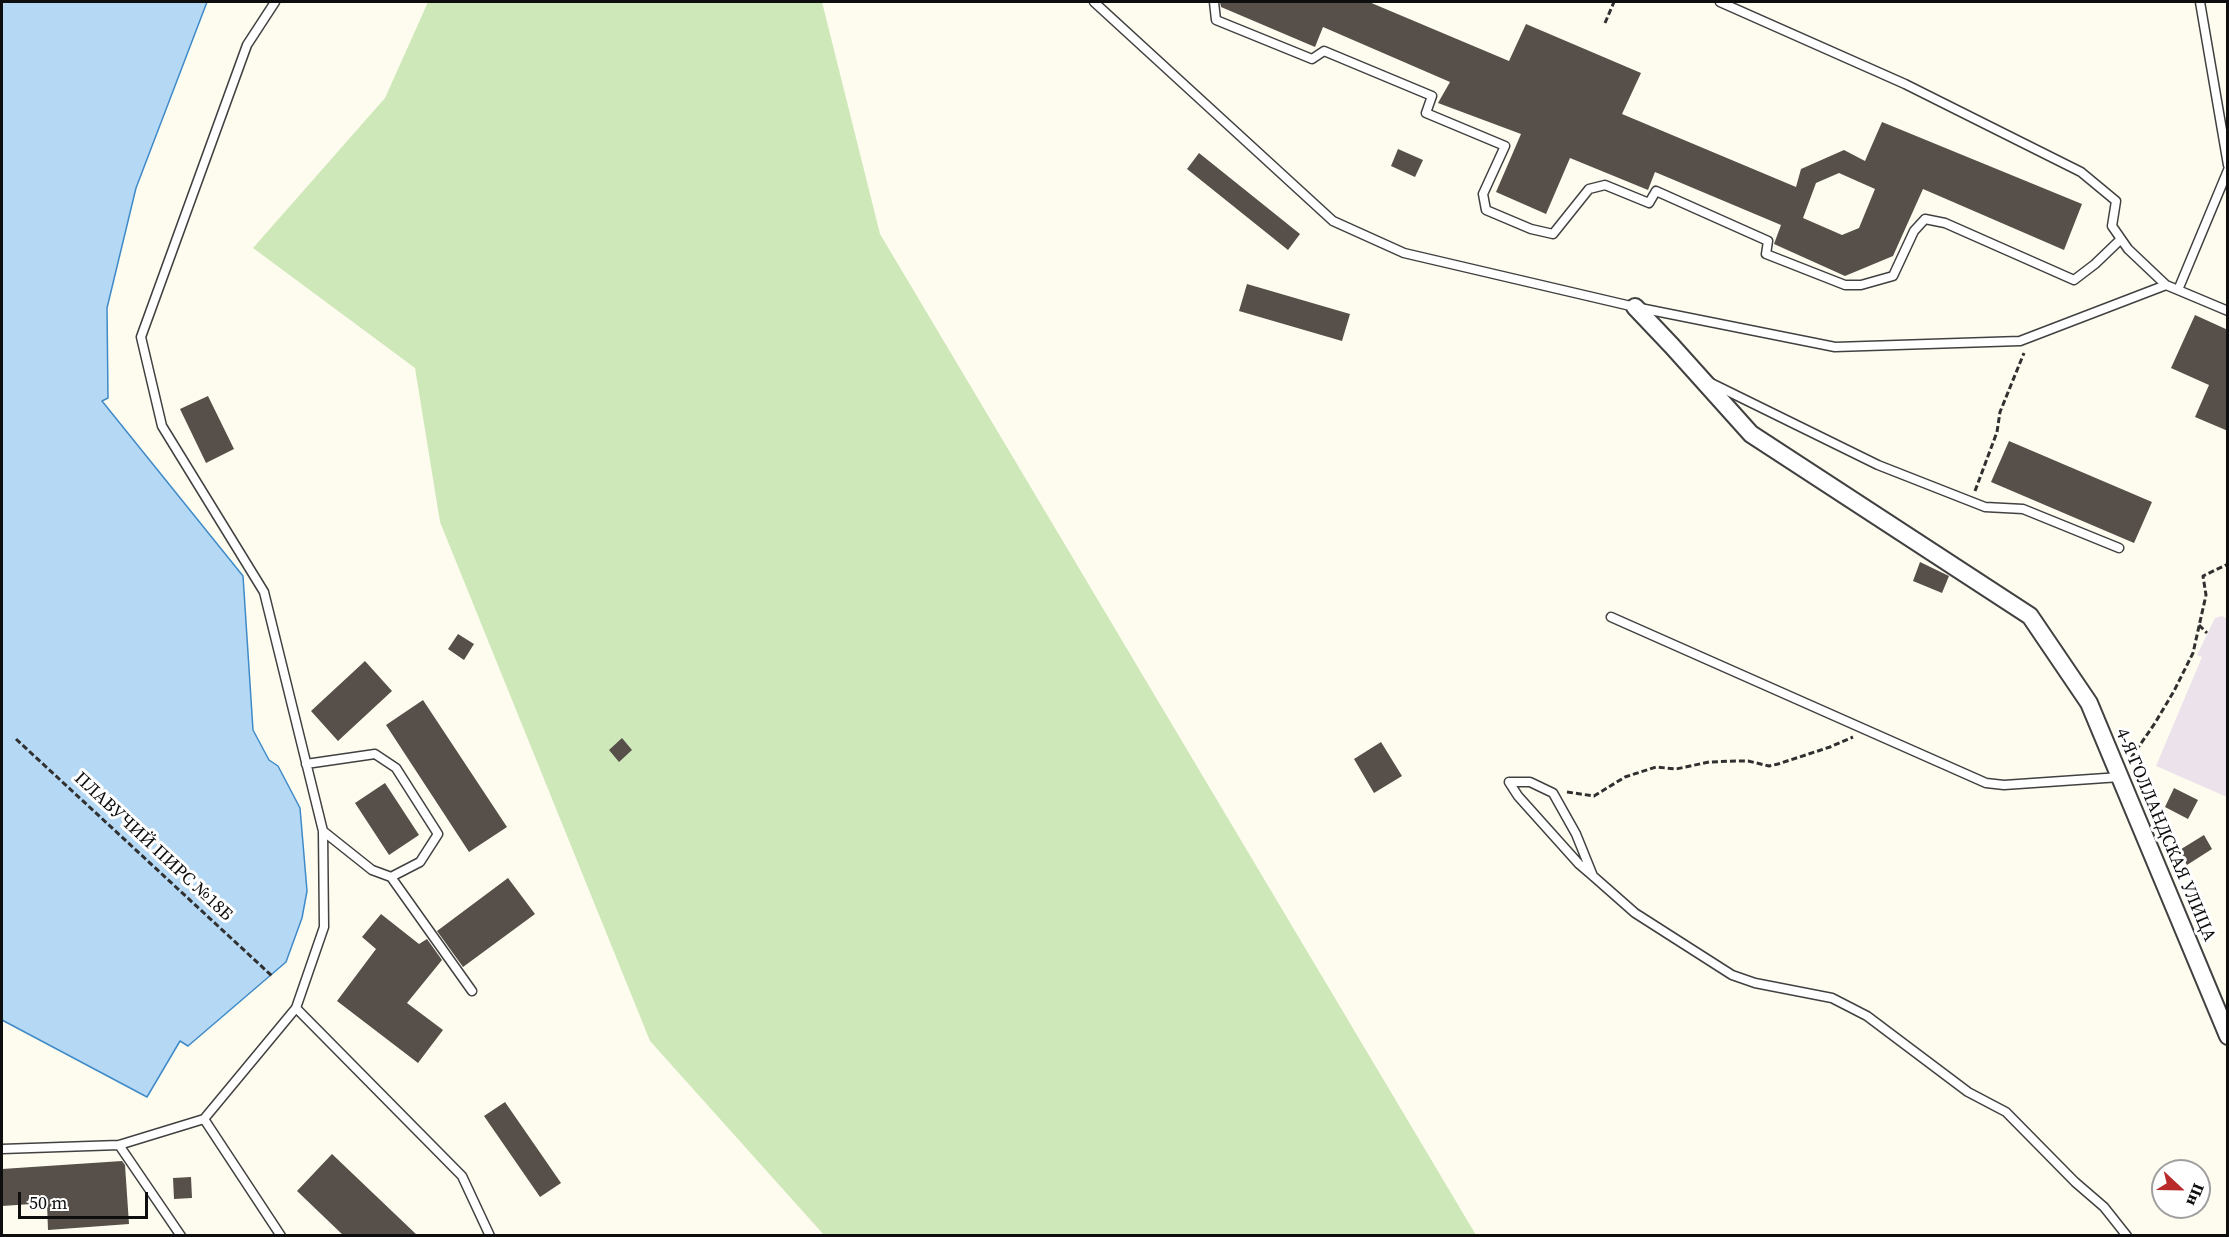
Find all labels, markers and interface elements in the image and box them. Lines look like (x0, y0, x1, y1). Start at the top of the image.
street label: 4-Я ГОЛЛАНДСКАЯ УЛИЦА (2110, 725, 2220, 945)
street label: ПЛАВУЧИЙ ПИРС №18Б (69, 768, 237, 926)
north arrow (2151, 1159, 2211, 1219)
scale bar (21, 1180, 152, 1218)
text: Пн (2181, 1180, 2210, 1209)
text: 50 m (29, 1190, 67, 1215)

